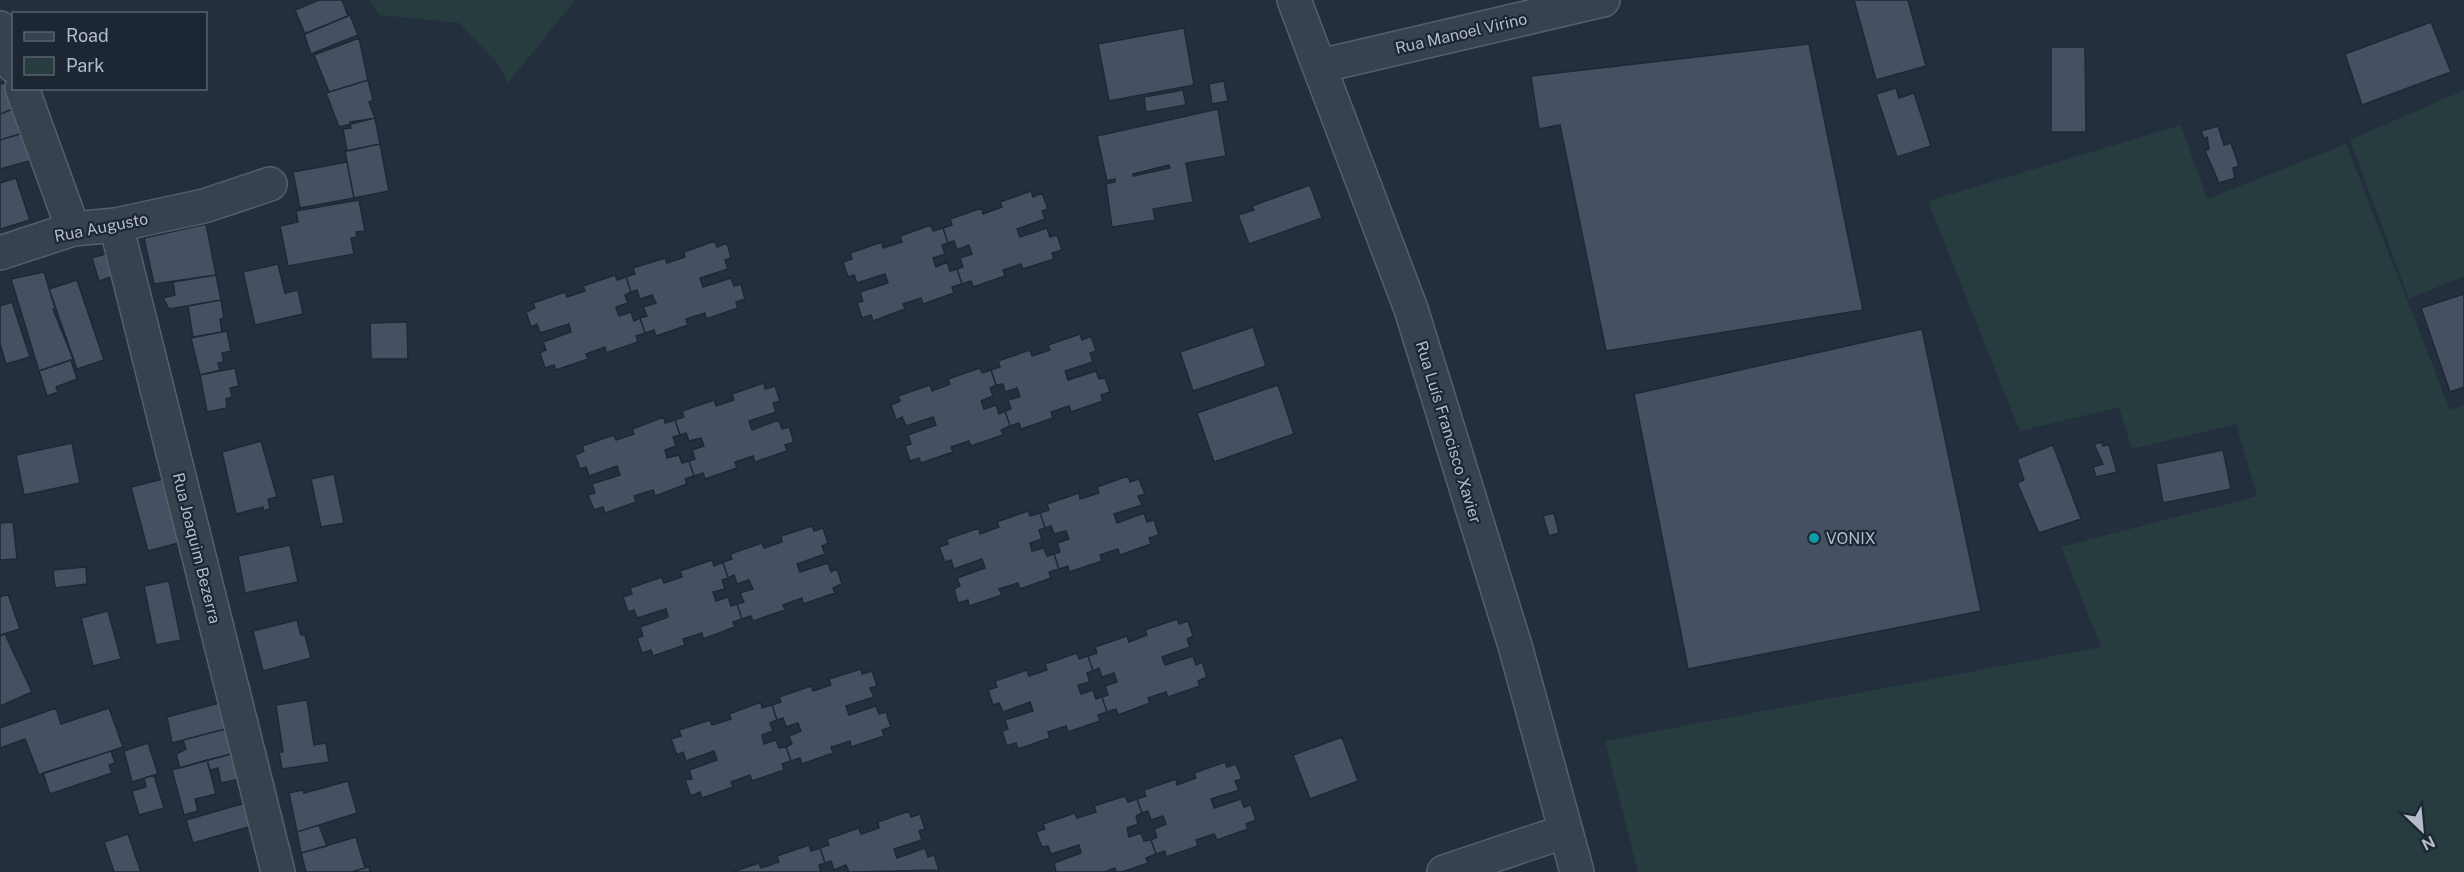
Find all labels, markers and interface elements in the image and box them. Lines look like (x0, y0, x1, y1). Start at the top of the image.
street label: Rua Manoel Virino (1393, 9, 1529, 58)
legend (12, 12, 207, 90)
text: Road (66, 25, 109, 46)
text: Park (66, 55, 104, 76)
street label: Rua Augusto (53, 209, 150, 246)
street label: Rua Luís Francisco Xavier (1412, 339, 1485, 526)
street label: Rua Joaquim Bezerra (169, 471, 224, 626)
place label: VONIX (1826, 529, 1876, 548)
marker: VONIX (1807, 531, 1821, 545)
north arrow (2392, 800, 2452, 860)
text: N (2419, 832, 2438, 854)

